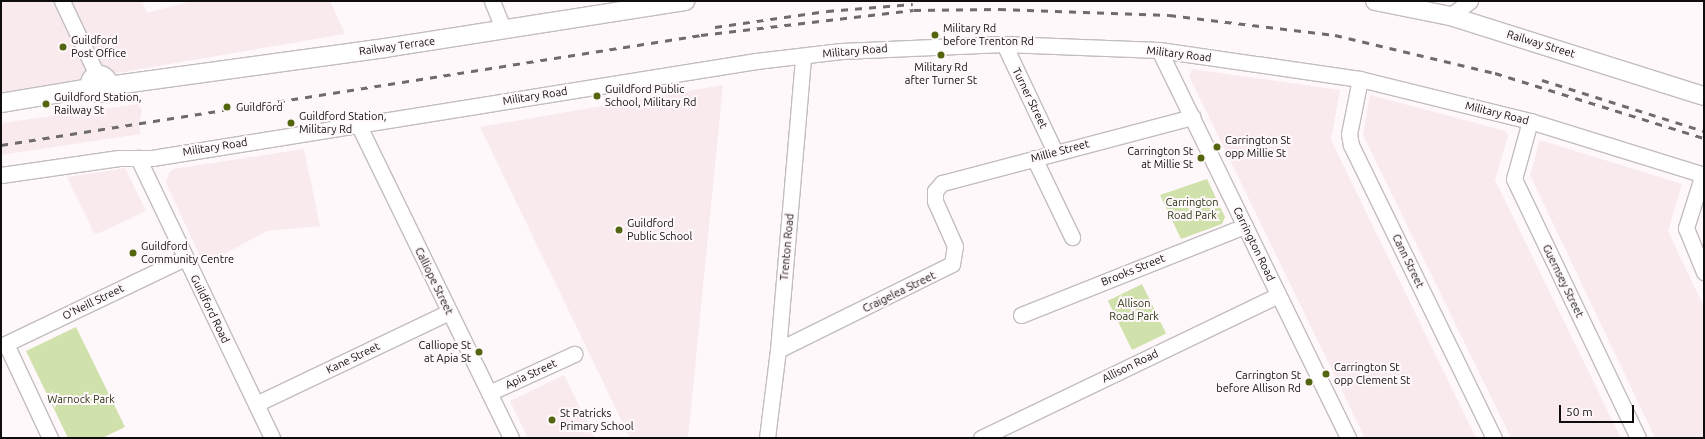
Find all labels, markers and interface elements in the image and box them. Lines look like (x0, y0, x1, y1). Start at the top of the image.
place label: Military Rd before Trenton Rd (943, 22, 1034, 48)
street label: Railway Street (1505, 27, 1577, 61)
marker: Military Rd before Trenton Rd (930, 30, 940, 40)
place label: Guildford Post Office (71, 34, 126, 60)
street label: Railway Terrace (358, 34, 436, 58)
marker: Guildford Post Office (58, 42, 68, 52)
street label: Military Road (822, 42, 888, 60)
street label: Military Road (1146, 43, 1212, 65)
marker: Military Rd after Turner St (936, 50, 946, 60)
place label: Military Rd after Turner St (905, 61, 977, 87)
street label: Turner Street (1010, 65, 1050, 131)
place label: Guildford Public School, Military Rd (605, 83, 696, 109)
street label: Military Road (502, 84, 568, 108)
place label: Guildford Station, Railway St (54, 91, 141, 117)
marker: Guildford Public School, Military Rd (592, 91, 602, 101)
marker: Guildford Station, Railway St (41, 99, 51, 109)
street label: Military Road (1464, 99, 1530, 127)
place label: Guildford (236, 100, 283, 114)
marker: Guildford (221, 101, 233, 113)
place label: Guildford Station, Military Rd (299, 110, 386, 136)
marker: Guildford Station, Military Rd (286, 118, 296, 128)
place label: Carrington St opp Millie St (1225, 134, 1291, 160)
street label: Military Road (182, 135, 248, 159)
street label: Millie Street (1029, 137, 1091, 165)
marker: Carrington St opp Millie St (1212, 142, 1222, 152)
place label: Carrington St at Millie St (1127, 145, 1193, 171)
marker: Carrington St at Millie St (1196, 153, 1206, 163)
park label: Carrington Road Park (1165, 196, 1219, 222)
street label: Carrington Road (1230, 205, 1278, 283)
street label: Trenton Road (777, 213, 797, 281)
place label: Guildford Public School (627, 217, 692, 243)
marker: Guildford Public School (614, 225, 624, 235)
street label: Cann Street (1389, 232, 1427, 290)
place label: Guildford Community Centre (141, 240, 234, 266)
street label: Guernsey Street (1540, 242, 1586, 320)
street label: Calliope Street (412, 245, 456, 317)
marker: Guildford Community Centre (128, 248, 138, 258)
street label: Brooks Street (1099, 251, 1167, 289)
street label: Craigelea Street (860, 269, 938, 315)
street label: Guildford Road (188, 273, 232, 345)
street label: O'Neill Street (60, 281, 126, 323)
park label: Allison Road Park (1109, 297, 1159, 323)
street label: Kane Street (324, 339, 382, 377)
place label: Calliope St at Apia St (419, 339, 471, 365)
marker: Calliope St at Apia St (474, 347, 484, 357)
street label: Allison Road (1100, 347, 1160, 385)
street label: Apia Street (503, 356, 559, 392)
place label: Carrington St opp Clement St (1334, 361, 1410, 387)
place label: Carrington St before Allison Rd (1216, 369, 1301, 395)
marker: Carrington St opp Clement St (1321, 369, 1331, 379)
marker: Carrington St before Allison Rd (1304, 377, 1314, 387)
park label: Warnock Park (47, 392, 115, 406)
scale bar (1561, 397, 1636, 423)
text: 50 m (1566, 405, 1593, 418)
place label: St Patricks Primary School (560, 407, 634, 433)
marker: St Patricks Primary School (547, 415, 557, 425)

